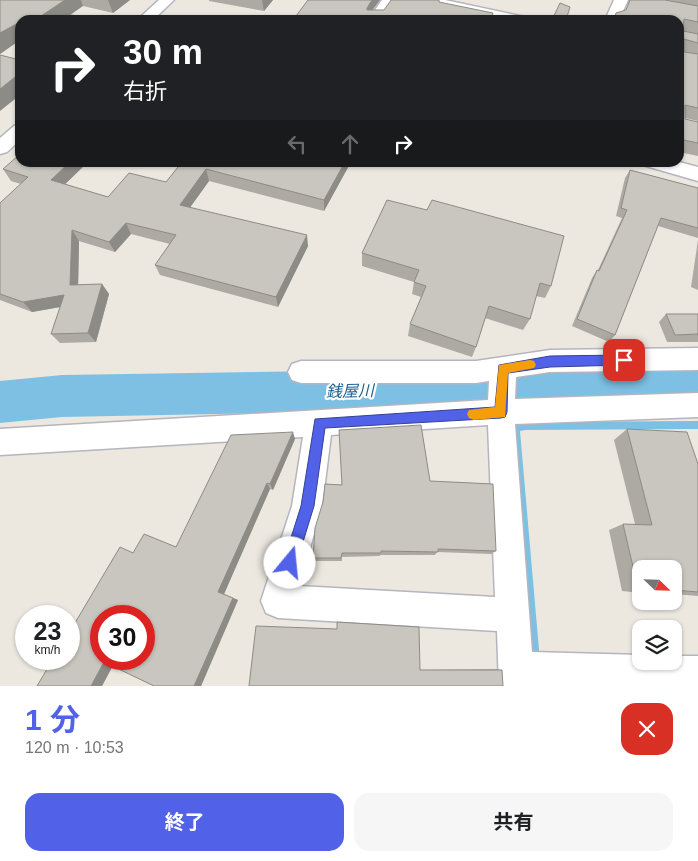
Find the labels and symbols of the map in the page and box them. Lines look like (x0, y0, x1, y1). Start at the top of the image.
pin (603, 339, 645, 381)
water label: 銭屋川 (326, 382, 376, 400)
position arrow (263, 536, 315, 588)
north arrow (632, 560, 682, 610)
speed limit sign: 30 (90, 605, 155, 670)

